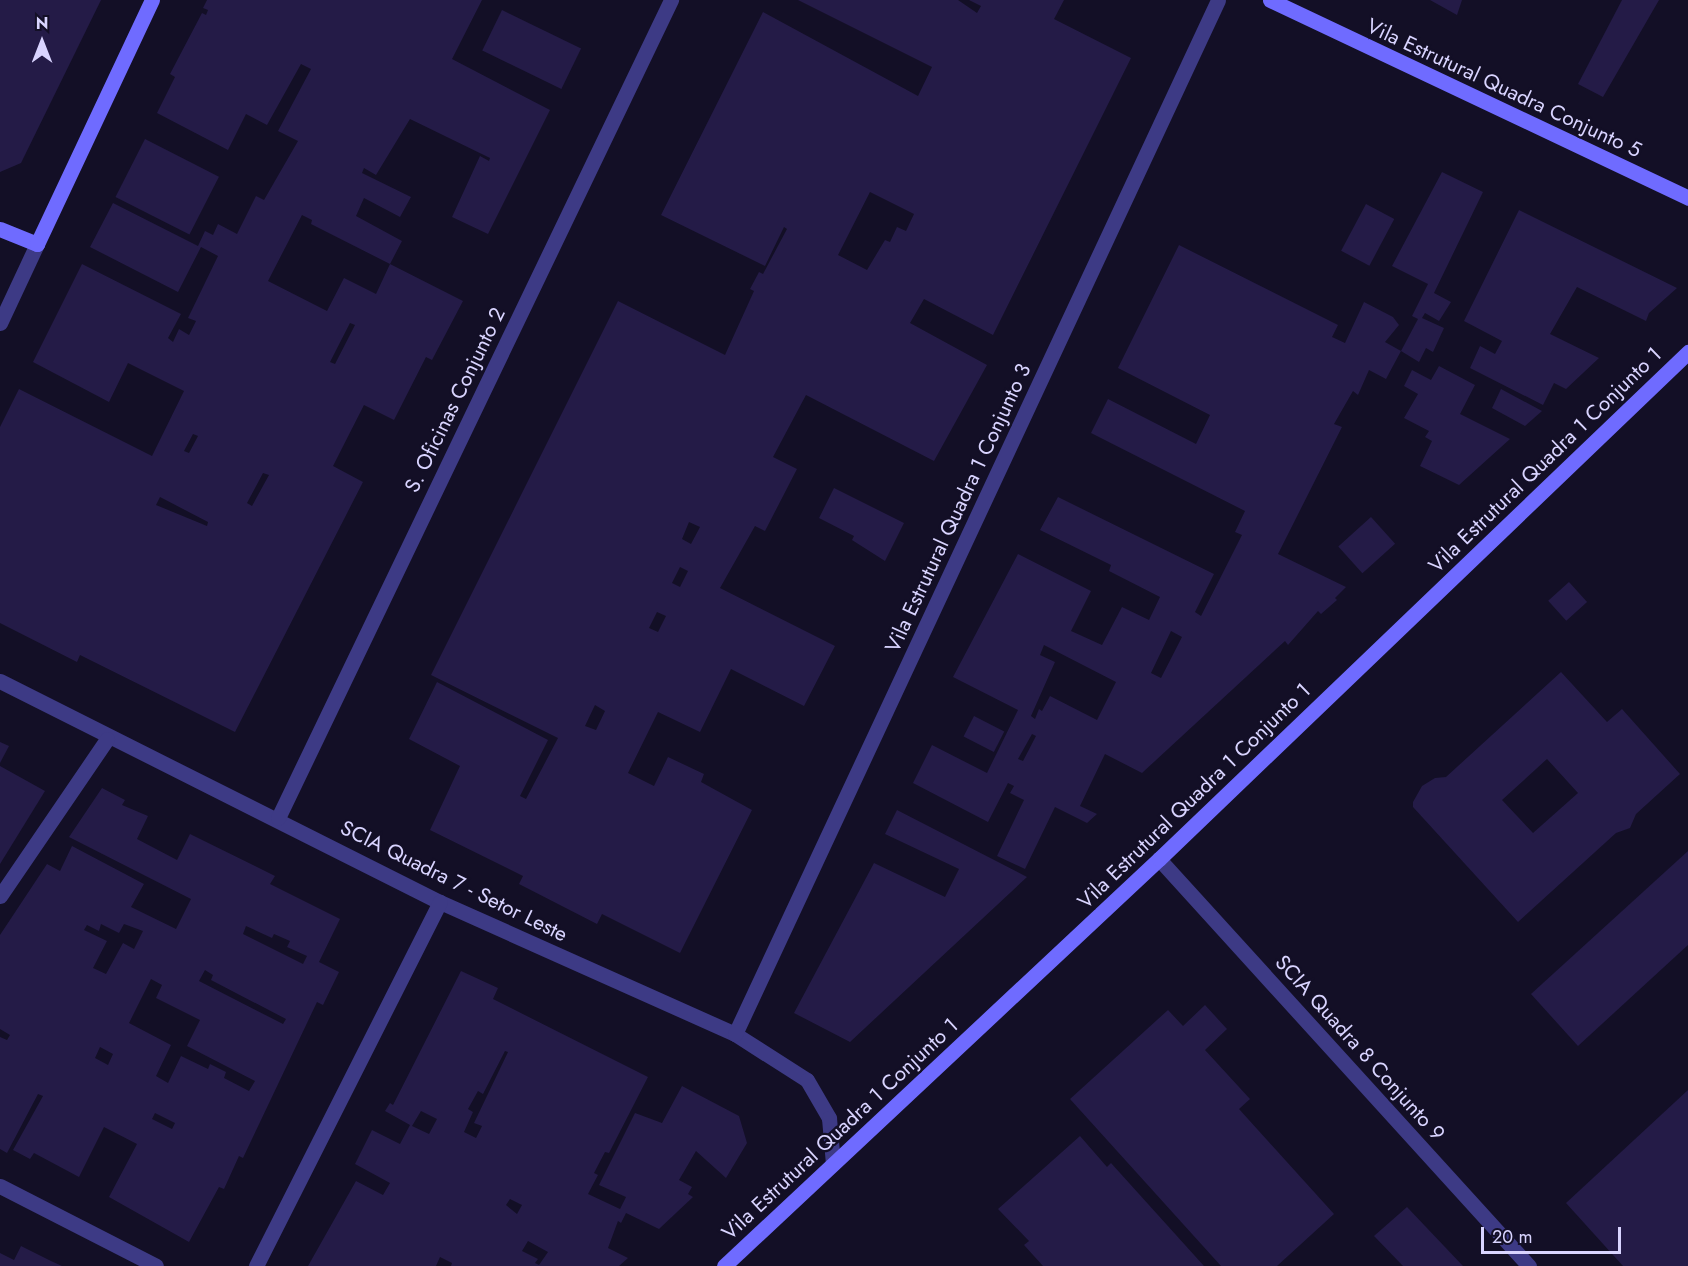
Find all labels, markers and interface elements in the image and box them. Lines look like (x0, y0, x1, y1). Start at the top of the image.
north arrow (12, 12, 72, 72)
text: N (36, 12, 48, 35)
street label: Vila Estrutural Quadra Conjunto 5 (1363, 13, 1645, 163)
street label: S. Oficinas Conjunto 2 (399, 303, 511, 497)
street label: Vila Estrutural Quadra 1 Conjunto 1 (1423, 342, 1667, 578)
street label: Vila Estrutural Quadra 1 Conjunto 3 (880, 360, 1036, 656)
street label: Vila Estrutural Quadra 1 Conjunto 1 (1072, 678, 1316, 914)
street label: SCIA Quadra 7 - Setor Leste (336, 815, 572, 947)
street label: SCIA Quadra 8 Conjunto 9 (1270, 950, 1450, 1146)
street label: Vila Estrutural Quadra 1 Conjunto 1 (717, 1013, 963, 1245)
scale bar (1484, 1215, 1624, 1253)
text: 20 m (1492, 1224, 1532, 1250)

